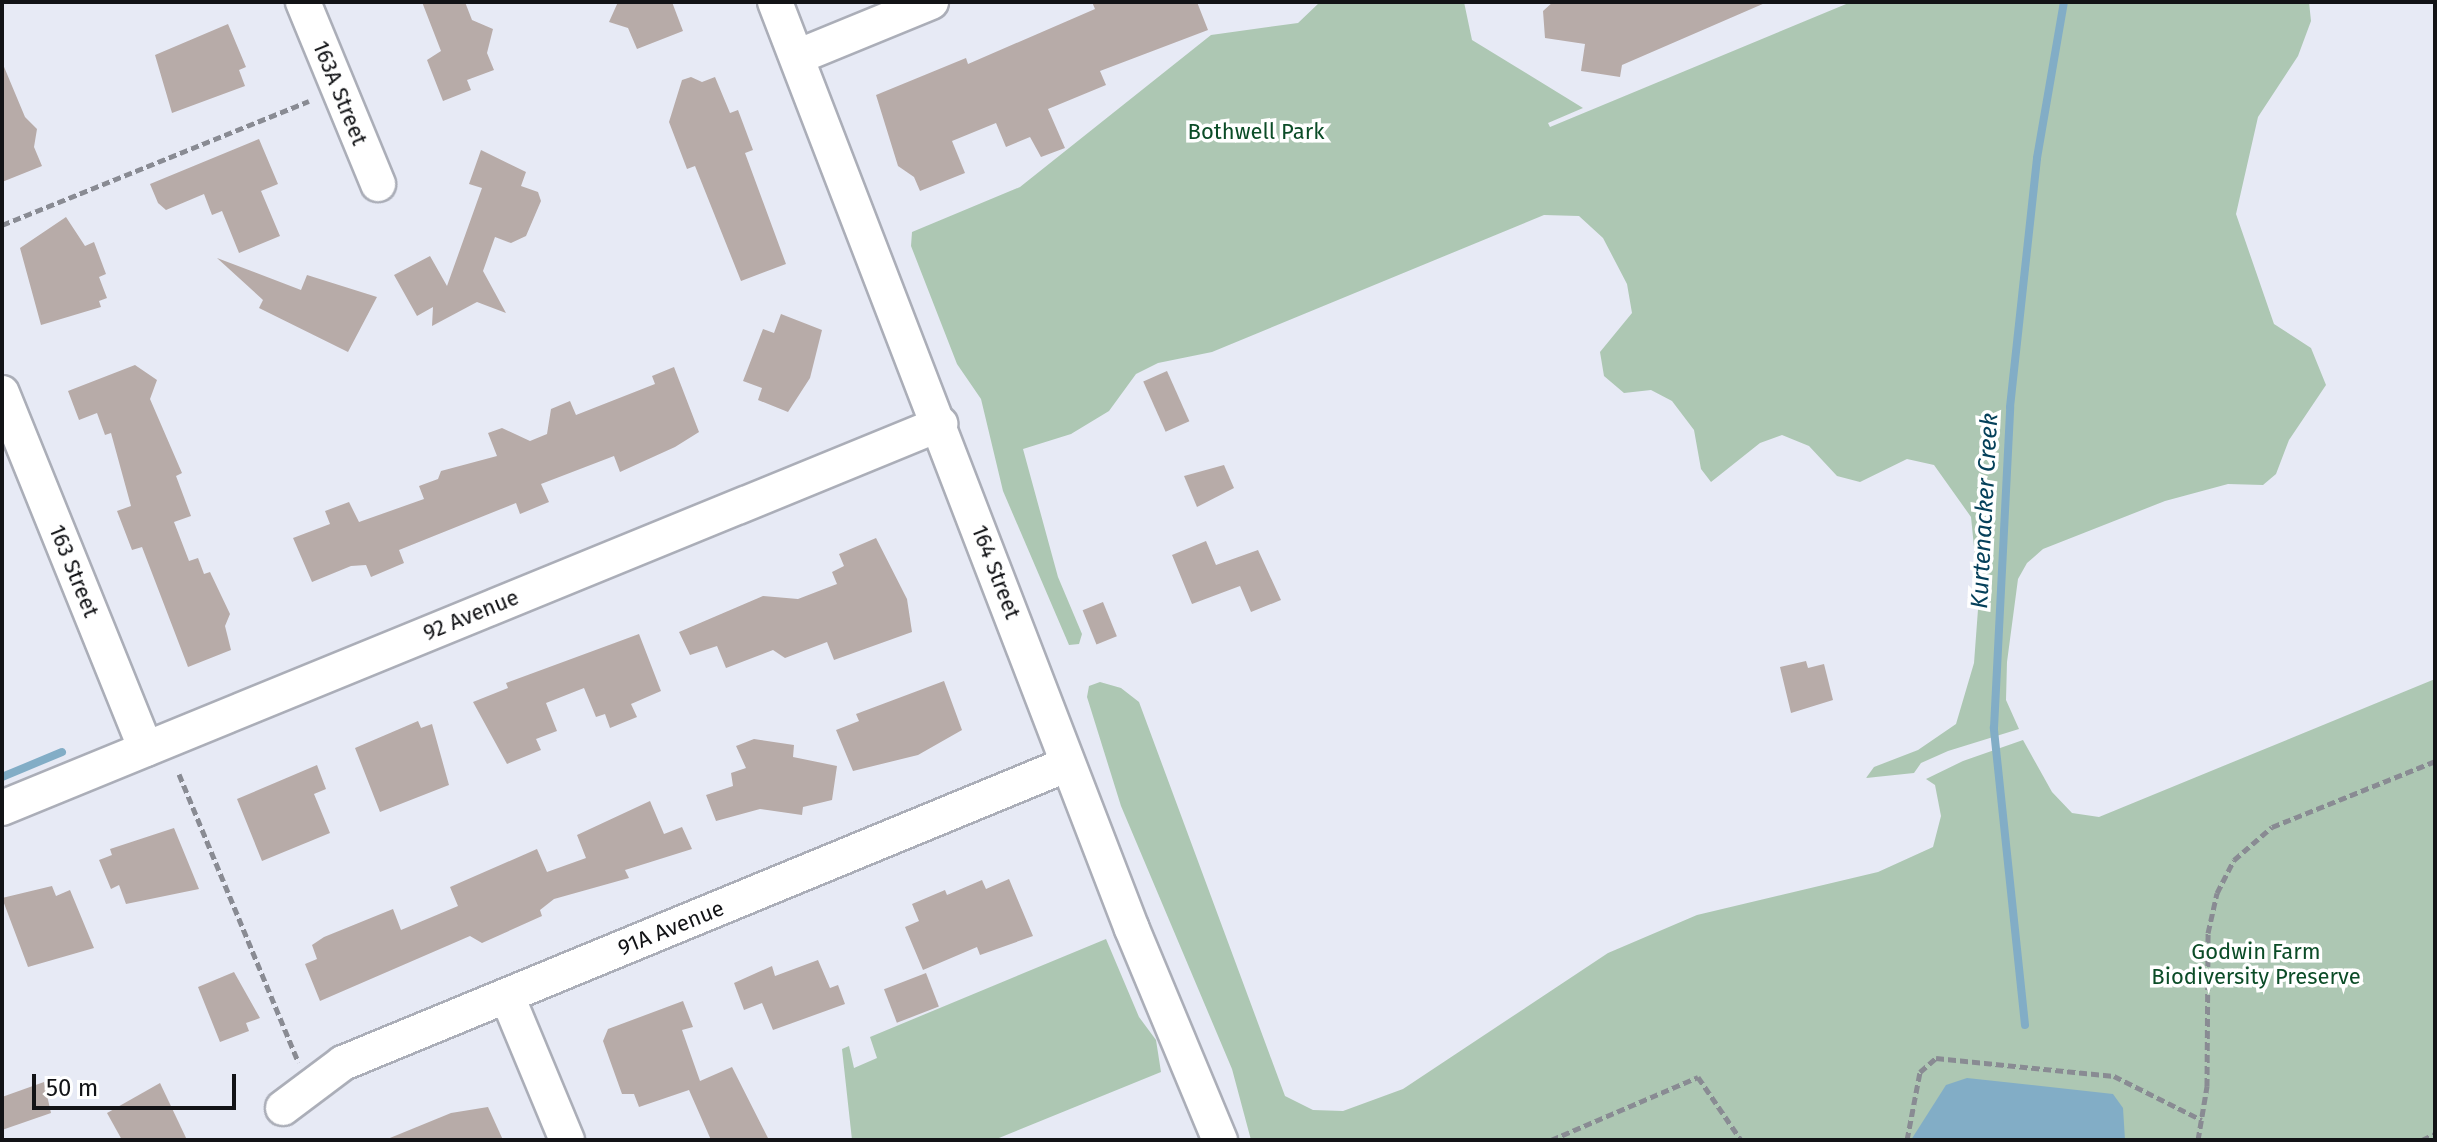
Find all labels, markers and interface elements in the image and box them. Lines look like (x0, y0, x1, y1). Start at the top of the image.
street label: 163A Street (307, 37, 373, 149)
park label: Bothwell Park (1188, 119, 1324, 145)
water label: Kurtenacker Creek (1965, 412, 2005, 610)
street label: 163 Street (43, 521, 105, 621)
street label: 164 Street (966, 521, 1026, 623)
street label: 92 Avenue (419, 584, 523, 646)
street label: 91A Avenue (614, 895, 728, 961)
park label: Godwin Farm Biodiversity Preserve (2151, 938, 2361, 990)
scale bar (36, 1058, 240, 1108)
text: 50 m (46, 1074, 98, 1102)

